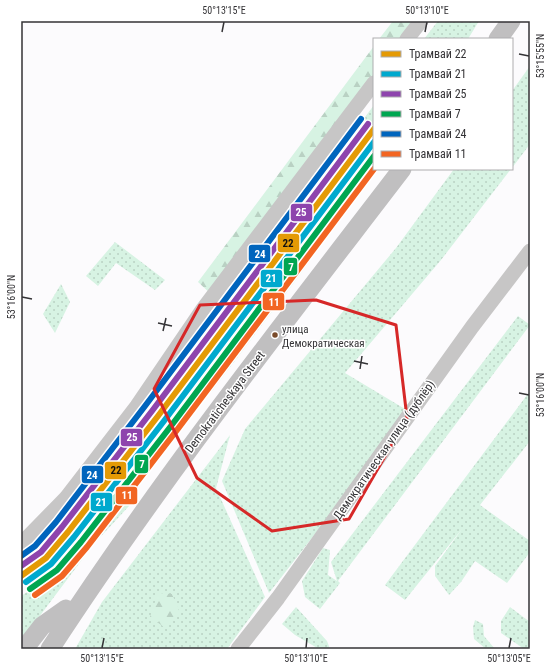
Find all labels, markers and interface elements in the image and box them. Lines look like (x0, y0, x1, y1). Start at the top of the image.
text: 50°13'15"E (202, 5, 246, 16)
text: 50°13'10"E (405, 5, 449, 16)
text: 53°15'55"N (535, 34, 546, 78)
legend (373, 38, 513, 170)
text: Трамвай 22 (409, 47, 467, 61)
text: Трамвай 21 (409, 67, 467, 81)
text: Трамвай 25 (409, 87, 467, 101)
text: Трамвай 7 (409, 107, 461, 121)
text: Трамвай 24 (409, 127, 467, 141)
text: Трамвай 11 (409, 147, 467, 161)
line badge: 25 (290, 203, 313, 222)
text: 25 (295, 206, 307, 219)
line badge: 22 (277, 233, 300, 253)
text: 22 (282, 237, 294, 250)
line badge: 24 (248, 244, 271, 263)
text: 24 (254, 248, 266, 261)
line badge: 7 (283, 257, 298, 276)
text: 7 (288, 261, 294, 274)
line badge: 21 (260, 269, 283, 288)
text: 21 (265, 272, 277, 285)
text: 53°16'00"N (6, 275, 17, 319)
line badge: 11 (262, 292, 285, 311)
text: 11 (268, 296, 280, 309)
place label: улица Демократическая (282, 323, 365, 350)
marker: улица Демократическая (270, 330, 280, 340)
street label: Demokraticheskaya Street (182, 348, 268, 456)
text: 53°16'00"N (535, 373, 546, 417)
street label: Демократическая улица (дублёр) (330, 378, 438, 522)
line badge: 25 (120, 428, 143, 447)
text: 25 (126, 431, 138, 444)
line badge: 7 (134, 454, 149, 474)
text: 7 (139, 458, 145, 471)
line badge: 22 (104, 461, 127, 480)
text: 22 (110, 464, 122, 477)
line badge: 24 (81, 465, 104, 484)
text: 24 (86, 469, 98, 482)
line badge: 11 (115, 486, 138, 505)
text: 11 (121, 489, 133, 502)
line badge: 21 (90, 492, 113, 512)
text: 21 (95, 496, 107, 509)
text: 50°13'15"E (80, 653, 124, 664)
text: 50°13'10"E (284, 653, 328, 664)
text: 50°13'05"E (487, 653, 531, 664)

